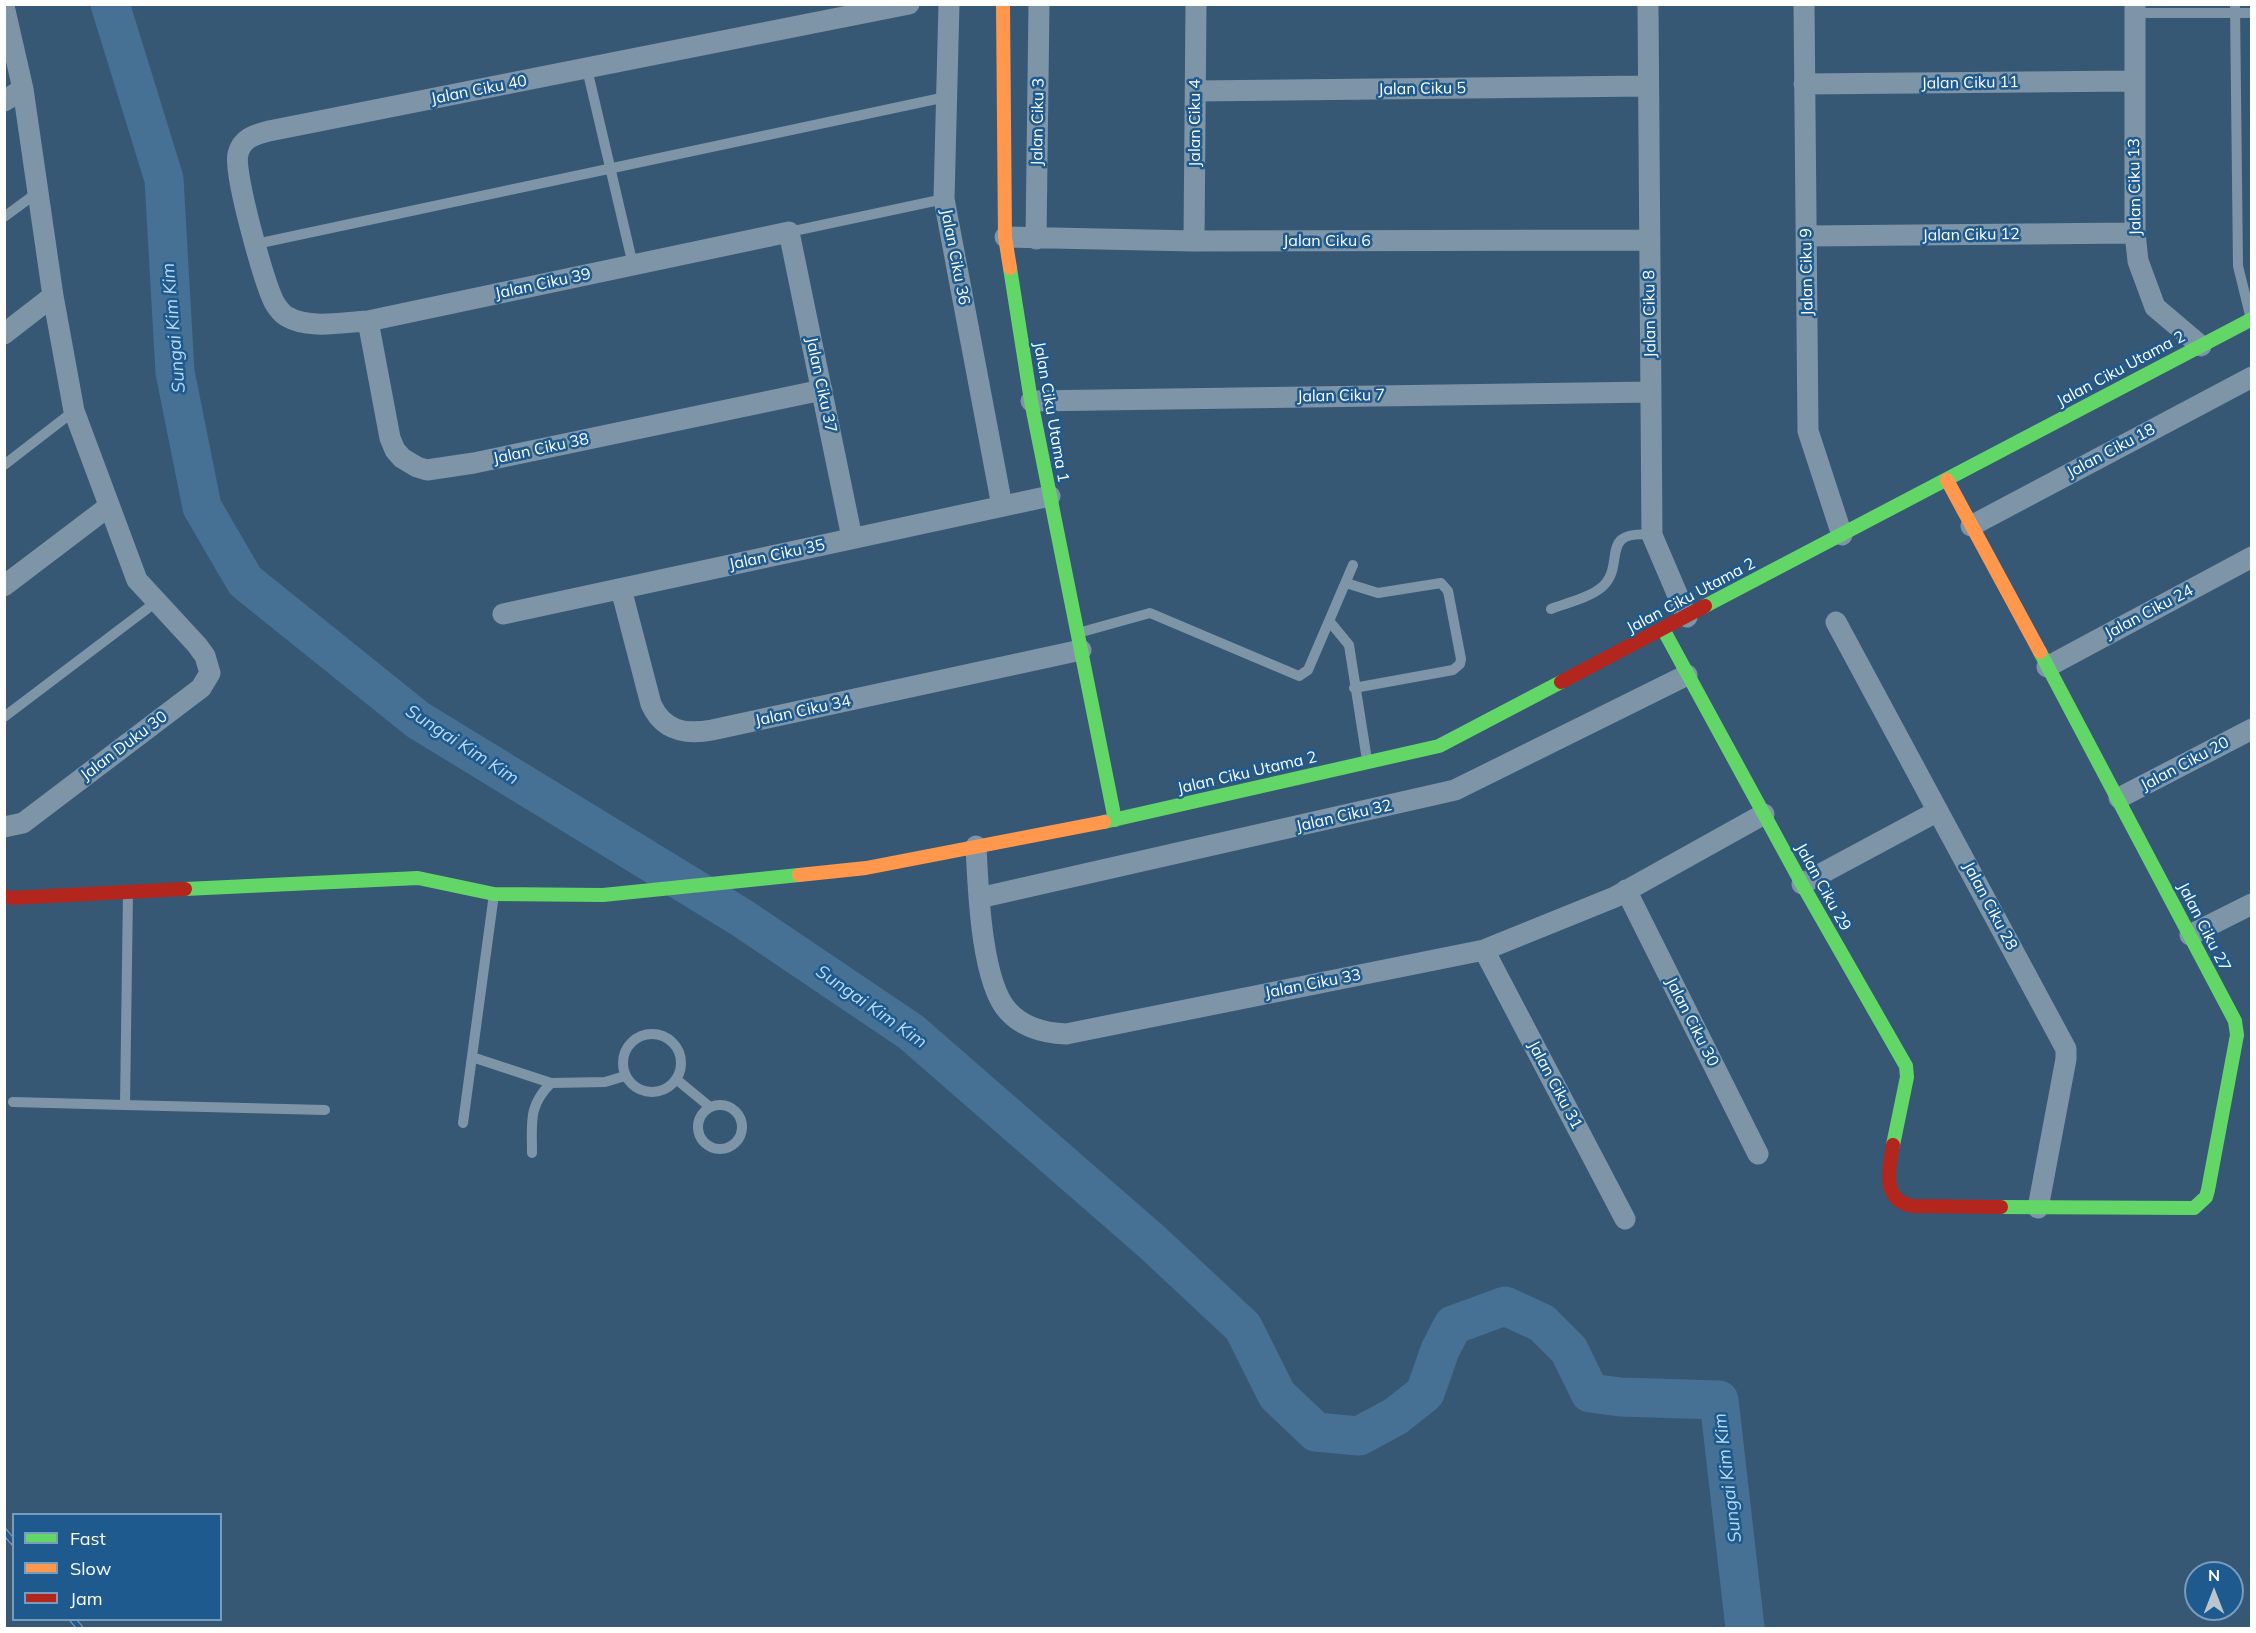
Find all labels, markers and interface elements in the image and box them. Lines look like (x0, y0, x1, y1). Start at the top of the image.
street label: Jalan Ciku 40 (429, 71, 529, 109)
street label: Jalan Ciku 11 (1921, 73, 2019, 93)
street label: Jalan Ciku 3 (1028, 78, 1048, 166)
street label: Jalan Ciku 4 (1185, 79, 1205, 167)
street label: Jalan Ciku 5 (1378, 79, 1466, 99)
street label: Jalan Ciku 13 (2125, 138, 2145, 236)
street label: Jalan Ciku 36 (936, 207, 974, 307)
street label: Jalan Ciku 12 (1922, 225, 2020, 245)
street label: Jalan Ciku 9 (1797, 228, 1817, 316)
street label: Jalan Ciku 6 (1283, 231, 1371, 251)
water label: Sungai Kim Kim (158, 262, 190, 394)
street label: Jalan Ciku 39 (493, 264, 593, 304)
street label: Jalan Ciku 8 (1640, 270, 1660, 358)
street label: Jalan Ciku Utama 2 (2054, 327, 2188, 411)
street label: Jalan Ciku 37 (801, 335, 841, 435)
street label: Jalan Ciku Utama 1 (1029, 340, 1073, 484)
street label: Jalan Ciku 7 (1297, 386, 1385, 406)
street label: Jalan Ciku 18 (2063, 420, 2159, 482)
street label: Jalan Ciku 38 (491, 429, 591, 469)
street label: Jalan Ciku 35 (727, 535, 827, 575)
street label: Jalan Ciku Utama 2 (1624, 554, 1758, 638)
street label: Jalan Ciku 24 (2101, 581, 2197, 643)
street label: Jalan Ciku 34 (753, 691, 853, 731)
water label: Sungai Kim Kim (401, 700, 523, 790)
street label: Jalan Duku 30 (77, 707, 171, 785)
street label: Jalan Ciku 20 (2137, 733, 2233, 795)
street label: Jalan Ciku Utama 2 (1175, 748, 1319, 798)
street label: Jalan Ciku 32 (1294, 796, 1394, 836)
street label: Jalan Ciku 29 (1791, 840, 1855, 934)
street label: Jalan Ciku 28 (1959, 858, 2021, 954)
street label: Jalan Ciku 27 (2173, 879, 2235, 975)
water label: Sungai Kim Kim (811, 961, 931, 1053)
street label: Jalan Ciku 33 (1263, 965, 1363, 1003)
street label: Jalan Ciku 30 (1661, 974, 1723, 1070)
street label: Jalan Ciku 31 (1524, 1037, 1586, 1133)
water label: Sungai Kim Kim (1709, 1412, 1747, 1544)
legend (12, 1513, 222, 1621)
text: Fast (70, 1527, 106, 1550)
text: Slow (70, 1557, 111, 1580)
north arrow (2184, 1561, 2244, 1621)
text: N (2208, 1565, 2220, 1585)
text: Jam (70, 1587, 103, 1610)

